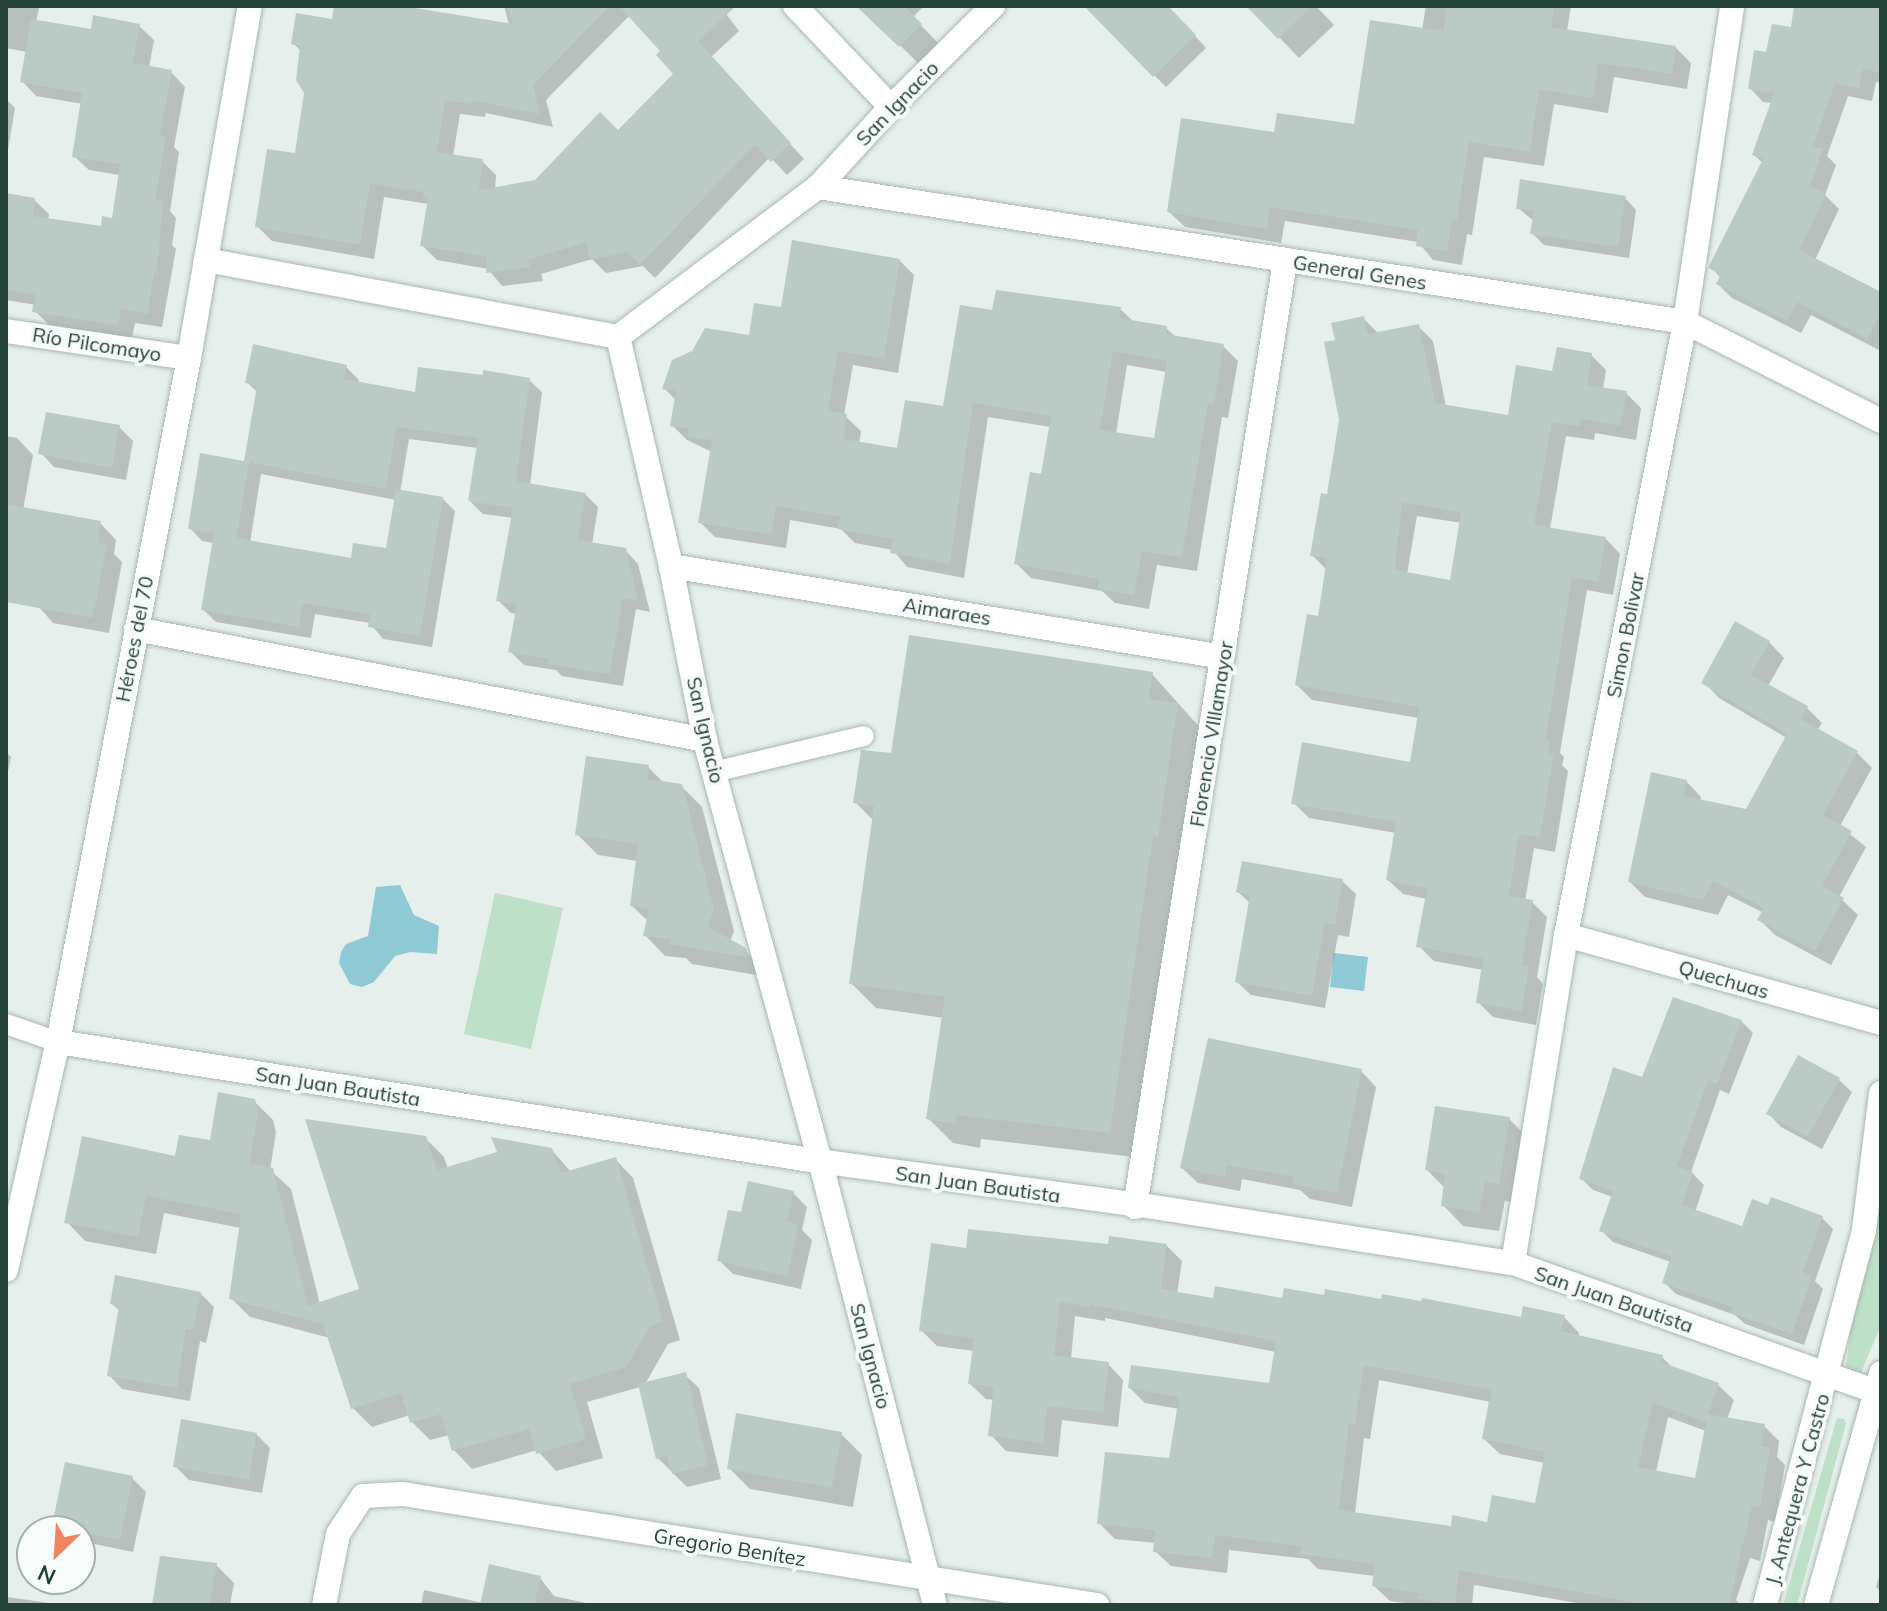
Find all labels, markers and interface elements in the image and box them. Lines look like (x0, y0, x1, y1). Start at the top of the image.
street label: San Ignacio (851, 56, 943, 150)
street label: General Genes (1291, 250, 1429, 294)
street label: Río Pilcomayo (31, 322, 163, 366)
street label: Simon Bolivar (1601, 570, 1649, 700)
street label: Héroes del 70 (110, 574, 158, 704)
street label: Aimaraes (901, 592, 993, 630)
street label: Florencio VIllamayor (1184, 639, 1238, 829)
street label: San Ignacio (682, 674, 730, 786)
street label: Quechuas (1676, 955, 1772, 1003)
street label: San Juan Bautista (254, 1061, 422, 1111)
street label: San Juan Bautista (894, 1161, 1062, 1207)
street label: San Juan Bautista (1532, 1261, 1696, 1337)
street label: San Ignacio (845, 1301, 897, 1411)
street label: J. Antequera Y Castro (1760, 1391, 1834, 1587)
north arrow (16, 1515, 96, 1595)
street label: Gregorio Benítez (652, 1523, 808, 1571)
text: N (33, 1559, 60, 1591)

